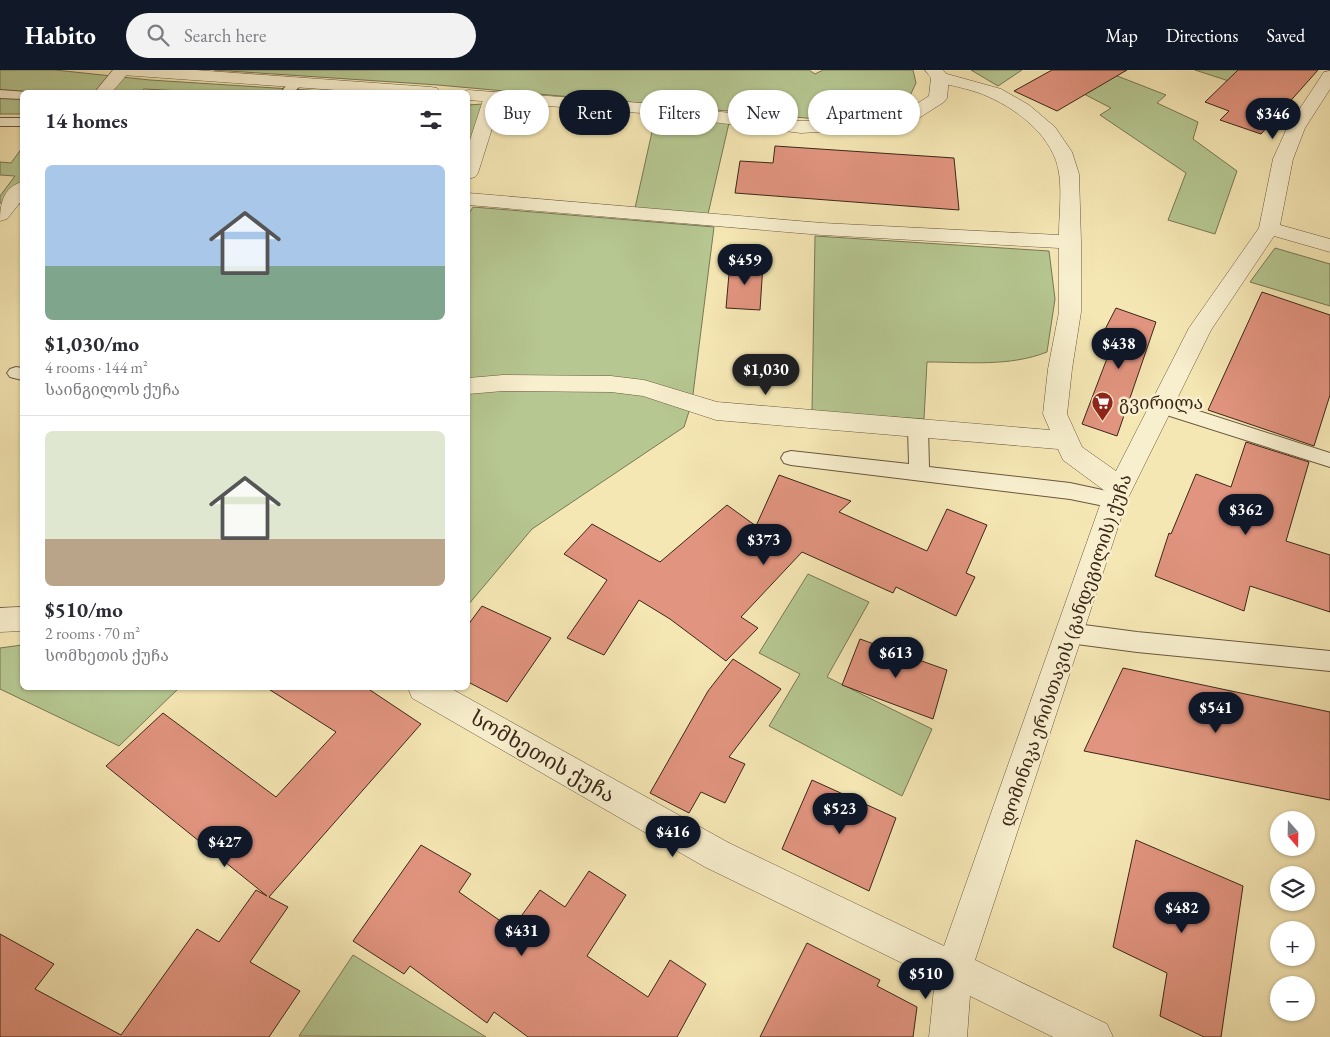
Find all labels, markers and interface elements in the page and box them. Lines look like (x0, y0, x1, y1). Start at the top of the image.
search box (126, 13, 476, 58)
text: Habito (25, 20, 96, 51)
icon: search (144, 21, 172, 49)
text: Search here (184, 23, 266, 48)
text: Map (1106, 24, 1138, 47)
text: Directions (1166, 24, 1238, 47)
text: Saved (1266, 24, 1305, 47)
chip: Buy (485, 90, 549, 135)
chip: Rent (559, 90, 630, 135)
chip: Filters (640, 90, 718, 135)
chip: New (728, 90, 798, 135)
chip: Apartment (808, 90, 920, 135)
pin: $346 (1243, 98, 1303, 140)
text: $346 (1257, 103, 1289, 124)
icon: filters (417, 106, 445, 134)
text: 14 homes (45, 107, 128, 134)
icon: home (200, 198, 290, 288)
pin: $459 (715, 244, 775, 286)
text: $459 (729, 249, 761, 270)
pin: $438 (1089, 328, 1149, 370)
text: $1,030/mo (45, 330, 139, 357)
text: $438 (1103, 333, 1135, 354)
pin: $1,030 (725, 354, 807, 396)
text: 4 rooms · 144 m² (45, 357, 148, 378)
text: $1,030 (743, 359, 789, 380)
text: საინგილოს ქუჩა (45, 379, 180, 400)
supermarket icon: გვირილა (1091, 390, 1115, 421)
place label: გვირილა (1119, 391, 1203, 414)
icon: home (200, 463, 290, 553)
street label: დომინიკა ერისთავის (განდეგილის) ქუჩა (994, 471, 1136, 829)
pin: $362 (1216, 494, 1276, 536)
text: $362 (1230, 499, 1262, 520)
pin: $373 (734, 524, 794, 566)
text: $373 (748, 529, 780, 550)
text: $510/mo (45, 596, 123, 623)
text: 2 rooms · 70 m² (45, 623, 140, 644)
pin: $613 (866, 636, 926, 679)
text: $613 (880, 642, 912, 663)
text: სომხეთის ქუჩა (45, 645, 169, 666)
pin: $541 (1186, 692, 1246, 734)
text: $541 (1200, 697, 1232, 718)
street label: სომხეთის ქუჩა (466, 704, 620, 808)
pin: $523 (810, 792, 870, 835)
text: $523 (824, 798, 856, 819)
north arrow (1270, 811, 1315, 856)
map controls (1270, 811, 1315, 1021)
pin: $416 (643, 816, 703, 858)
text: $416 (657, 821, 689, 842)
pin: $427 (195, 826, 255, 868)
text: $427 (209, 831, 241, 852)
button: layers (1270, 866, 1315, 911)
pin: $482 (1152, 892, 1212, 934)
text: $482 (1166, 897, 1198, 918)
pin: $431 (492, 914, 552, 957)
text: $431 (506, 920, 538, 941)
button: + (1270, 921, 1315, 966)
pin: $510 (896, 958, 956, 1000)
text: $510 (910, 963, 942, 984)
button: − (1270, 976, 1315, 1021)

